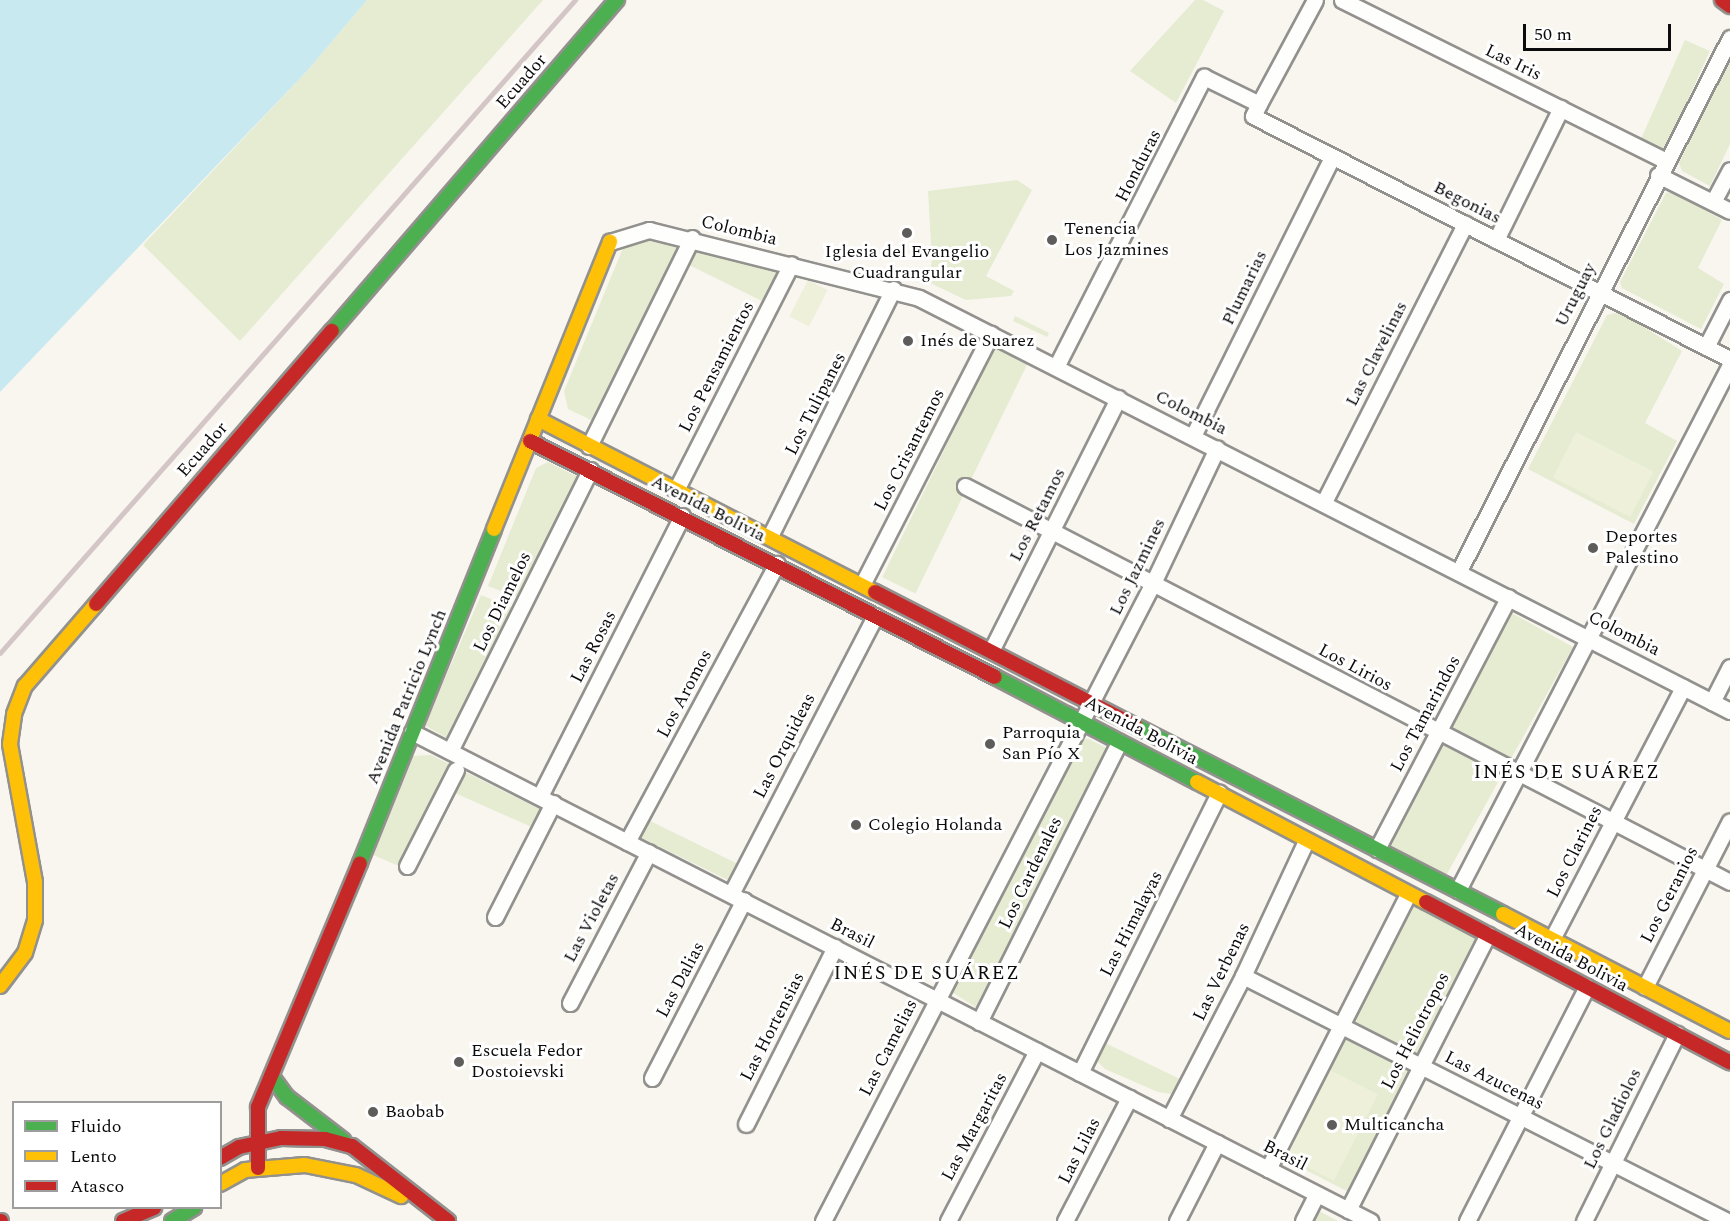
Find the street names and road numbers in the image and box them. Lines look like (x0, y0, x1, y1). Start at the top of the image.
street label: Las Iris (1481, 40, 1545, 86)
street label: Ecuador (492, 50, 552, 114)
street label: Honduras (1111, 126, 1167, 206)
street label: Begonias (1430, 177, 1504, 229)
street label: Colombia (699, 211, 779, 251)
street label: Plumarias (1218, 247, 1272, 329)
street label: Uruguay (1551, 259, 1601, 331)
street label: Los Pensamientos (675, 298, 759, 436)
street label: Las Clavelinas (1341, 298, 1413, 410)
street label: Los Tulipanes (781, 349, 851, 459)
street label: Los Crisantemos (870, 385, 950, 515)
street label: Colombia (1152, 386, 1230, 440)
street label: Ecuador (173, 418, 233, 482)
street label: Los Retamos (1005, 465, 1071, 565)
street label: Avenida Bolivia (647, 471, 769, 547)
street label: Los Jazmines (1105, 515, 1171, 619)
street label: Los Diamelos (469, 548, 537, 656)
street label: Avenida Patricio Lynch (362, 606, 452, 788)
street label: Las Rosas (567, 607, 621, 687)
street label: Colombia (1585, 607, 1663, 661)
street label: Los Lirios (1314, 640, 1396, 696)
street label: Los Aromos (653, 646, 717, 742)
street label: Los Tamarindos (1386, 652, 1466, 776)
street label: Las Orquideas (749, 690, 821, 802)
street label: Avenida Bolivia (1081, 692, 1201, 770)
street label: Los Clarines (1543, 802, 1607, 902)
street label: Los Cardenales (995, 813, 1067, 933)
street label: Los Geranios (1636, 843, 1704, 947)
street label: Las Himalayas (1096, 867, 1168, 981)
street label: Las Violetas (559, 870, 625, 966)
street label: Brasil (826, 914, 878, 954)
street label: Las Verbenas (1189, 919, 1255, 1025)
street label: Avenida Bolivia (1511, 919, 1631, 997)
street label: Las Dalias (652, 938, 710, 1022)
street label: Las Hortensias (736, 969, 810, 1085)
street label: Los Heliotropos (1377, 969, 1455, 1093)
street label: Las Camelias (855, 996, 923, 1100)
street label: Las Azucenas (1441, 1047, 1547, 1115)
street label: Los Gladiolos (1579, 1065, 1647, 1173)
street label: Las Margaritas (937, 1069, 1013, 1185)
street label: Las Lilas (1054, 1114, 1106, 1188)
street label: Brasil (1259, 1136, 1311, 1176)

